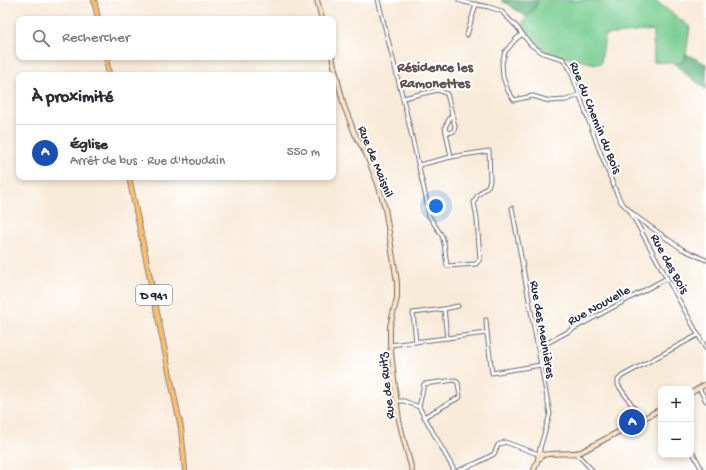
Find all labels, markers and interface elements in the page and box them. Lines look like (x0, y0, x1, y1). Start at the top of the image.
search box (16, 16, 336, 60)
icon: search (30, 27, 52, 49)
text: Rechercher (62, 29, 130, 47)
district label: Résidence les Ramonettes (396, 60, 474, 93)
street label: Rue du Chemin du Bois (565, 60, 624, 177)
text: À proximité (32, 88, 113, 108)
street label: Rue de Maisnil (354, 124, 396, 200)
text: Église (70, 136, 108, 154)
text: A (41, 145, 49, 160)
text: 550 m (287, 145, 320, 160)
text: Arrêt de bus · Rue d'Houdain (70, 154, 225, 169)
your location (426, 196, 446, 216)
street label: Rue des Bois (646, 232, 692, 298)
street label: Rue des Meunières (526, 280, 558, 380)
street label: Rue Nouvelle (565, 283, 633, 329)
road number: D 941 (136, 285, 172, 305)
street label: Rue de Ruitz (376, 350, 399, 420)
map controls (658, 386, 694, 458)
button: + (658, 386, 694, 422)
pin: A (619, 407, 645, 437)
button: − (658, 422, 694, 458)

